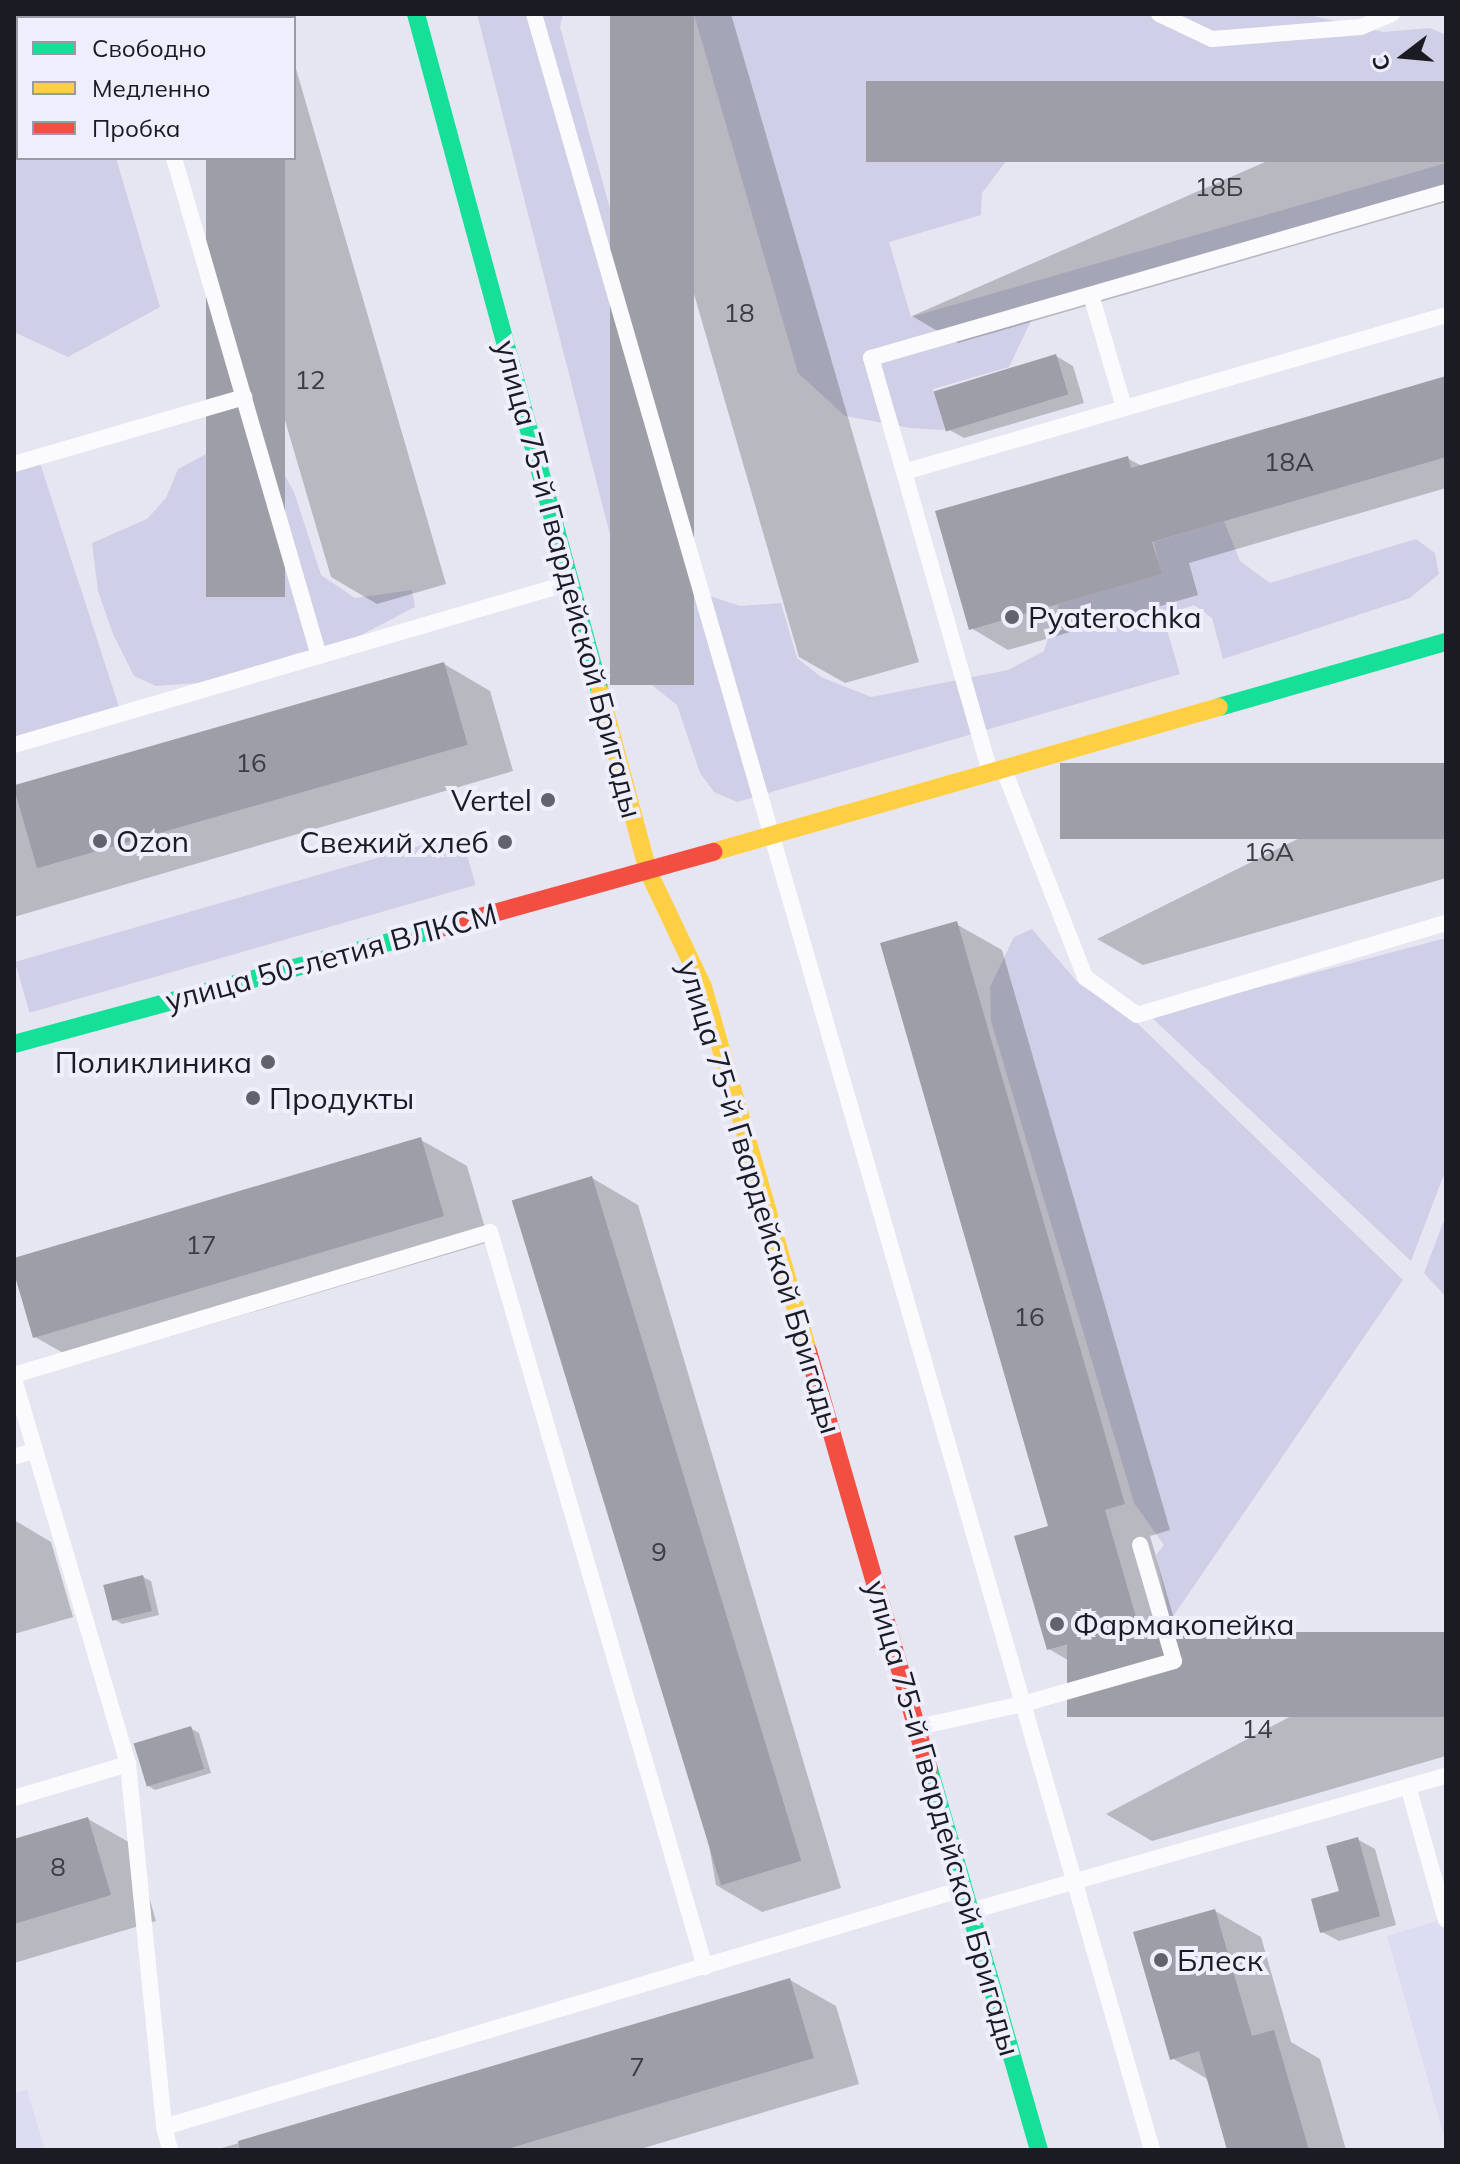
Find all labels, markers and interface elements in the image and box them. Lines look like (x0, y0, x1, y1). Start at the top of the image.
legend (16, 16, 296, 160)
north arrow (1364, 16, 1444, 96)
text: Свободно (92, 33, 207, 63)
text: С (1365, 52, 1396, 74)
text: Медленно (92, 73, 211, 103)
text: Пробка (92, 113, 180, 143)
house number: 18Б (1195, 171, 1243, 203)
house number: 18 (723, 297, 755, 329)
street label: улица 75-й Гвардейской Бригады (488, 336, 650, 822)
house number: 12 (294, 364, 326, 396)
house number: 18А (1264, 446, 1314, 478)
place label: Pyaterochka (1028, 599, 1201, 635)
marker: Pyaterochka (1003, 608, 1021, 626)
house number: 16 (235, 747, 267, 779)
place label: Vertel (451, 782, 532, 818)
marker: Vertel (539, 791, 557, 809)
place label: Ozon (116, 823, 189, 859)
place label: Свежий хлеб (299, 824, 489, 860)
marker: Ozon (91, 832, 109, 850)
marker: Свежий хлеб (496, 833, 514, 851)
house number: 16А (1244, 836, 1294, 868)
street label: улица 50-летия ВЛКСМ (161, 895, 501, 1019)
street label: улица 75-й Гвардейской Бригады (671, 956, 849, 1438)
place label: Поликлиника (55, 1044, 252, 1080)
marker: Поликлиника (259, 1053, 277, 1071)
place label: Продукты (269, 1080, 414, 1116)
marker: Продукты (244, 1089, 262, 1107)
house number: 17 (185, 1229, 217, 1261)
house number: 16 (1013, 1301, 1045, 1333)
house number: 9 (651, 1536, 667, 1568)
street label: улица 75-й Гвардейской Бригады (858, 1576, 1028, 2060)
place label: Фармакопейка (1073, 1606, 1294, 1642)
marker: Фармакопейка (1048, 1615, 1066, 1633)
house number: 14 (1241, 1713, 1273, 1745)
house number: 8 (50, 1851, 66, 1883)
place label: Блеск (1177, 1942, 1263, 1978)
marker: Блеск (1152, 1951, 1170, 1969)
house number: 7 (629, 2051, 645, 2083)

